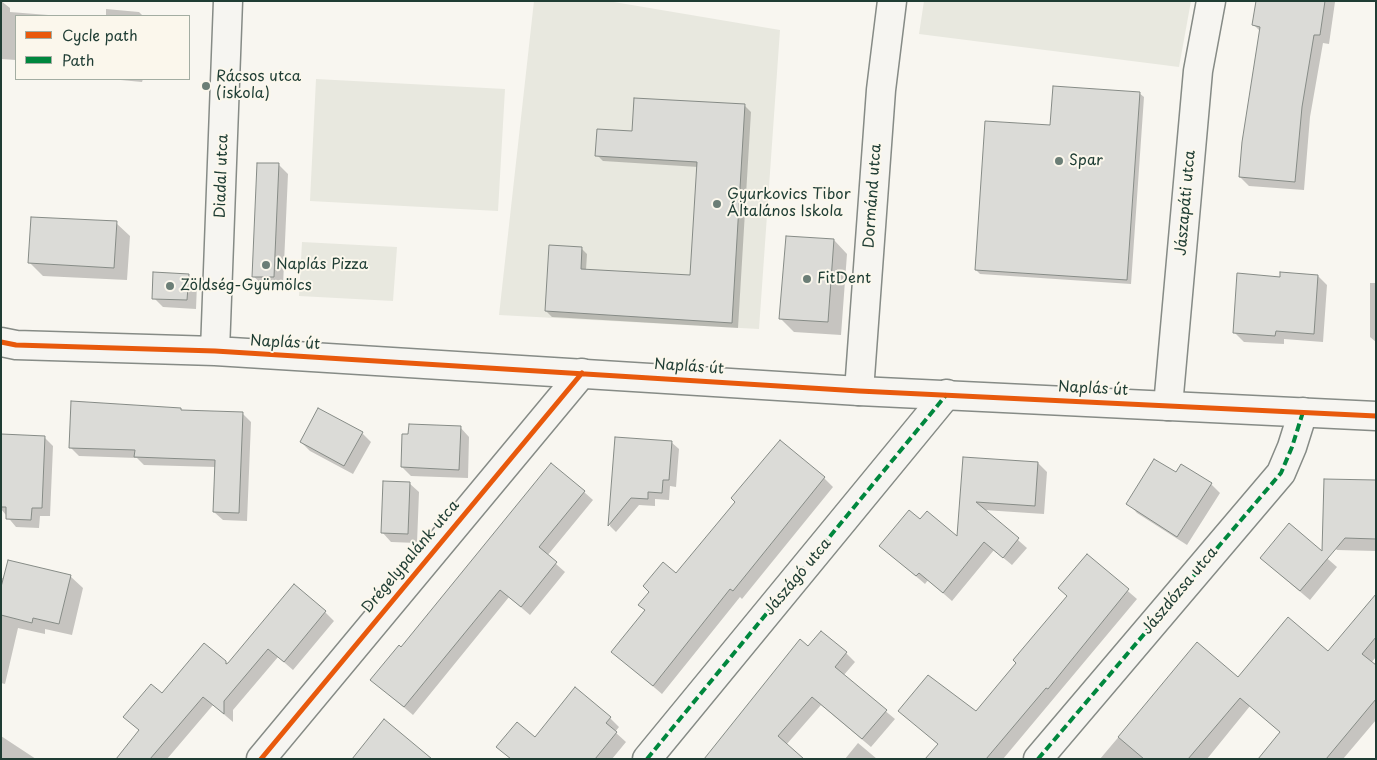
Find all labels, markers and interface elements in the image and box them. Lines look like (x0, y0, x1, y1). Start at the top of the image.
legend (15, 15, 190, 80)
text: Cycle path (62, 23, 138, 46)
text: Path (62, 48, 94, 71)
place label: Rácsos utca (iskola) (216, 68, 301, 103)
marker: Rácsos utca (iskola) (200, 80, 212, 92)
street label: Diadal utca (212, 134, 232, 218)
street label: Dormánd utca (860, 143, 886, 249)
street label: Jászapáti utca (1172, 149, 1200, 257)
place label: Spar (1069, 152, 1103, 170)
marker: Spar (1053, 155, 1065, 167)
place label: Gyurkovics Tibor Általános Iskola (727, 186, 851, 221)
marker: Gyurkovics Tibor Általános Iskola (711, 198, 723, 210)
place label: Naplás Pizza (276, 256, 368, 274)
marker: Naplás Pizza (260, 259, 272, 271)
place label: FitDent (817, 270, 871, 288)
marker: FitDent (801, 273, 813, 285)
place label: Zöldség-Gyümölcs (180, 277, 312, 295)
marker: Zöldség-Gyümölcs (164, 280, 176, 292)
street label: Naplás út (250, 332, 320, 354)
street label: Naplás út (653, 356, 725, 378)
street label: Naplás út (1058, 378, 1128, 400)
street label: Drégelypalánk utca (359, 497, 463, 617)
street label: Jászágó utca (761, 535, 835, 619)
street label: Jászdózsa utca (1138, 544, 1222, 638)

